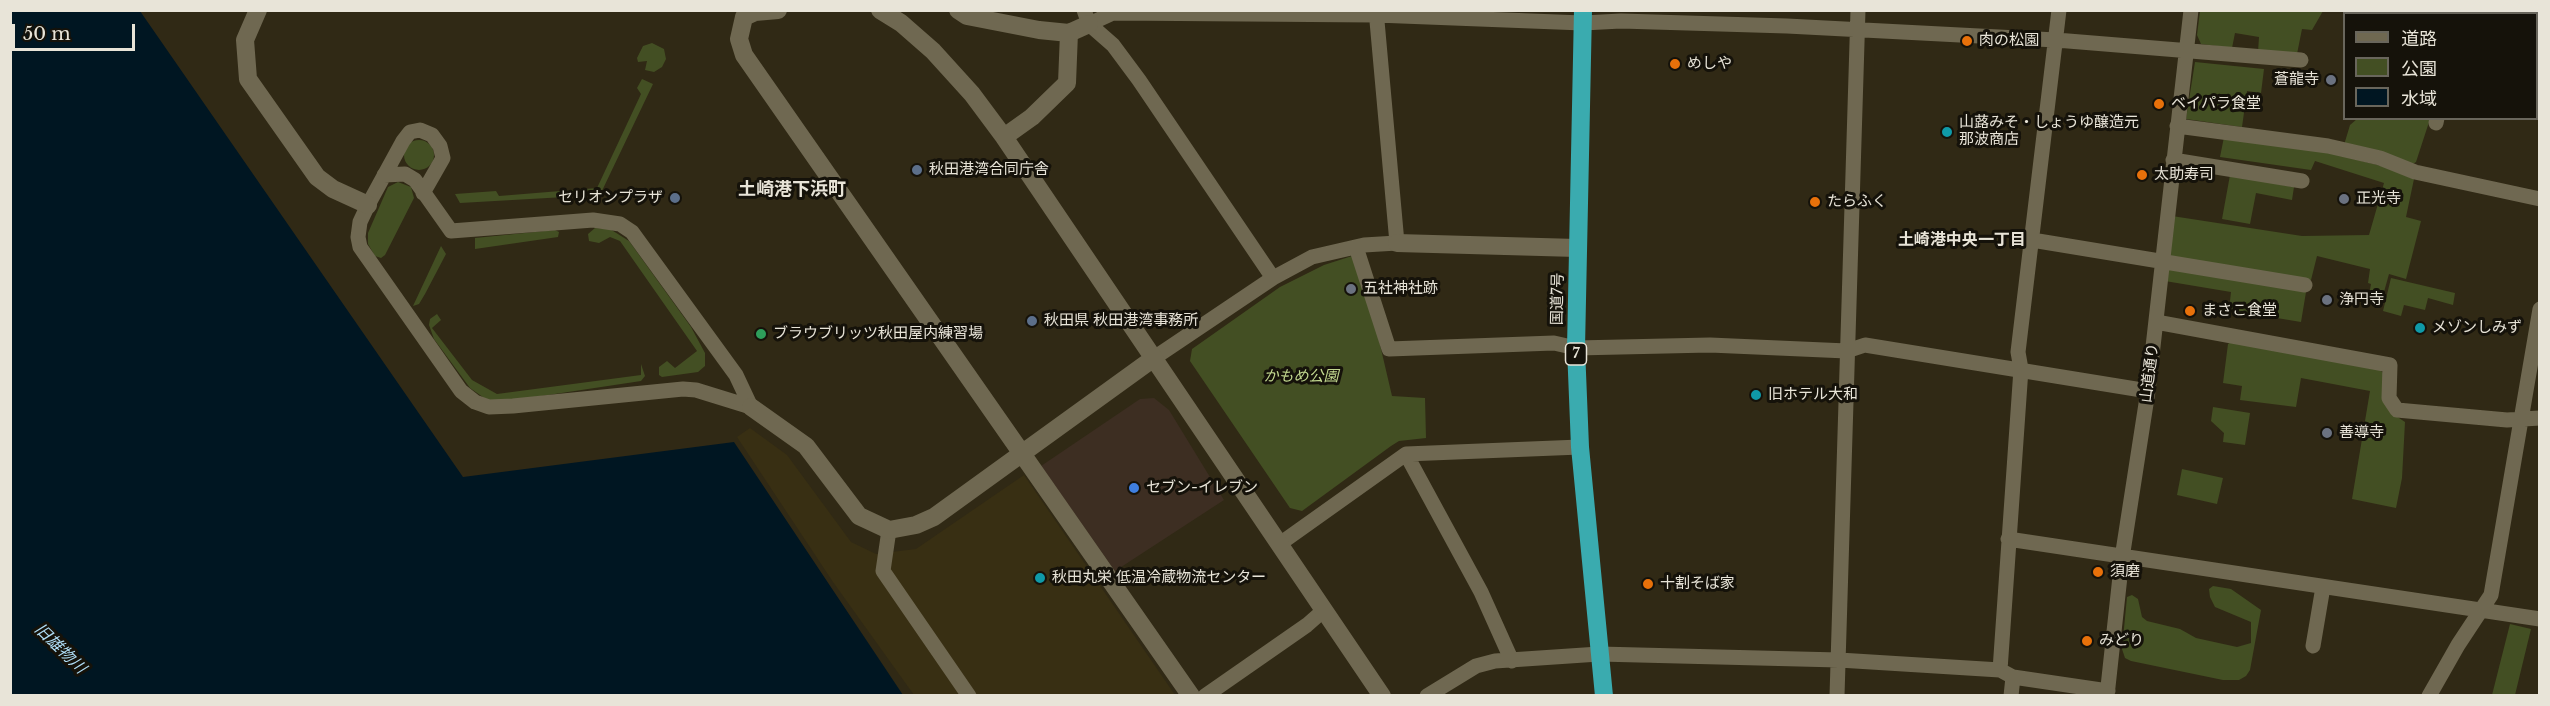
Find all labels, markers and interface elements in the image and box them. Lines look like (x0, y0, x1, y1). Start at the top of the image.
scale bar (15, 12, 138, 50)
legend (2343, 12, 2538, 120)
text: 50 m (23, 23, 71, 45)
text: 道路 (2401, 28, 2437, 50)
place label: 肉の松園 (1979, 32, 2039, 50)
marker: 肉の松園 (1960, 34, 1974, 48)
place label: めしや (1687, 55, 1732, 73)
marker: めしや (1668, 57, 1682, 71)
text: 公園 (2401, 58, 2437, 80)
place label: 蒼龍寺 (2274, 71, 2319, 89)
marker: 蒼龍寺 (2324, 73, 2338, 87)
text: 水域 (2401, 88, 2437, 110)
place label: ベイパラ食堂 (2171, 95, 2261, 113)
marker: ベイパラ食堂 (2152, 97, 2166, 111)
place label: 山蕗みそ・しょうゆ醸造元 那波商店 (1959, 114, 2139, 149)
marker: 山蕗みそ・しょうゆ醸造元 那波商店 (1940, 125, 1954, 139)
place label: 秋田港湾合同庁舎 (929, 161, 1049, 179)
marker: 秋田港湾合同庁舎 (910, 163, 924, 177)
place label: 太助寿司 (2154, 166, 2214, 184)
marker: 太助寿司 (2135, 168, 2149, 182)
district label: 土崎港下浜町 (738, 179, 846, 201)
place label: セリオンプラザ (558, 189, 663, 207)
place label: 正光寺 (2356, 190, 2401, 208)
marker: セリオンプラザ (668, 191, 682, 205)
marker: 正光寺 (2337, 192, 2351, 206)
place label: たらふく (1827, 193, 1887, 211)
marker: たらふく (1808, 195, 1822, 209)
district label: 土崎港中央一丁目 (1898, 230, 2026, 250)
street label: 国道7号 (1549, 273, 1567, 325)
place label: 五社神社跡 (1363, 280, 1438, 298)
marker: 五社神社跡 (1344, 282, 1358, 296)
place label: 浄円寺 (2339, 291, 2384, 309)
marker: 浄円寺 (2320, 293, 2334, 307)
place label: まさこ食堂 (2202, 302, 2277, 320)
marker: まさこ食堂 (2183, 304, 2197, 318)
place label: 秋田県 秋田港湾事務所 (1044, 312, 1198, 330)
marker: 秋田県 秋田港湾事務所 (1025, 314, 1039, 328)
place label: メゾンしみず (2432, 319, 2522, 337)
marker: メゾンしみず (2413, 321, 2427, 335)
place label: ブラウブリッツ秋田屋内練習場 (773, 325, 983, 343)
marker: ブラウブリッツ秋田屋内練習場 (754, 327, 768, 341)
street label: 山道通り (2137, 342, 2163, 404)
road number: 7 (1566, 343, 1586, 365)
park label: かもめ公園 (1264, 368, 1338, 386)
place label: 旧ホテル大和 (1768, 386, 1858, 404)
marker: 旧ホテル大和 (1749, 388, 1763, 402)
place label: 善導寺 (2339, 424, 2384, 442)
marker: 善導寺 (2320, 426, 2334, 440)
place label: セブン-イレブン (1146, 479, 1258, 497)
marker: セブン-イレブン (1127, 481, 1141, 495)
place label: 須磨 (2110, 563, 2140, 581)
marker: 須磨 (2091, 565, 2105, 579)
place label: 秋田丸栄 低温冷蔵物流センター (1052, 569, 1266, 587)
marker: 秋田丸栄 低温冷蔵物流センター (1033, 571, 1047, 585)
place label: 十割そば家 (1660, 575, 1735, 593)
marker: 十割そば家 (1641, 577, 1655, 591)
water label: 旧雄物川 (30, 620, 90, 678)
place label: みどり (2099, 632, 2144, 650)
marker: みどり (2080, 634, 2094, 648)

